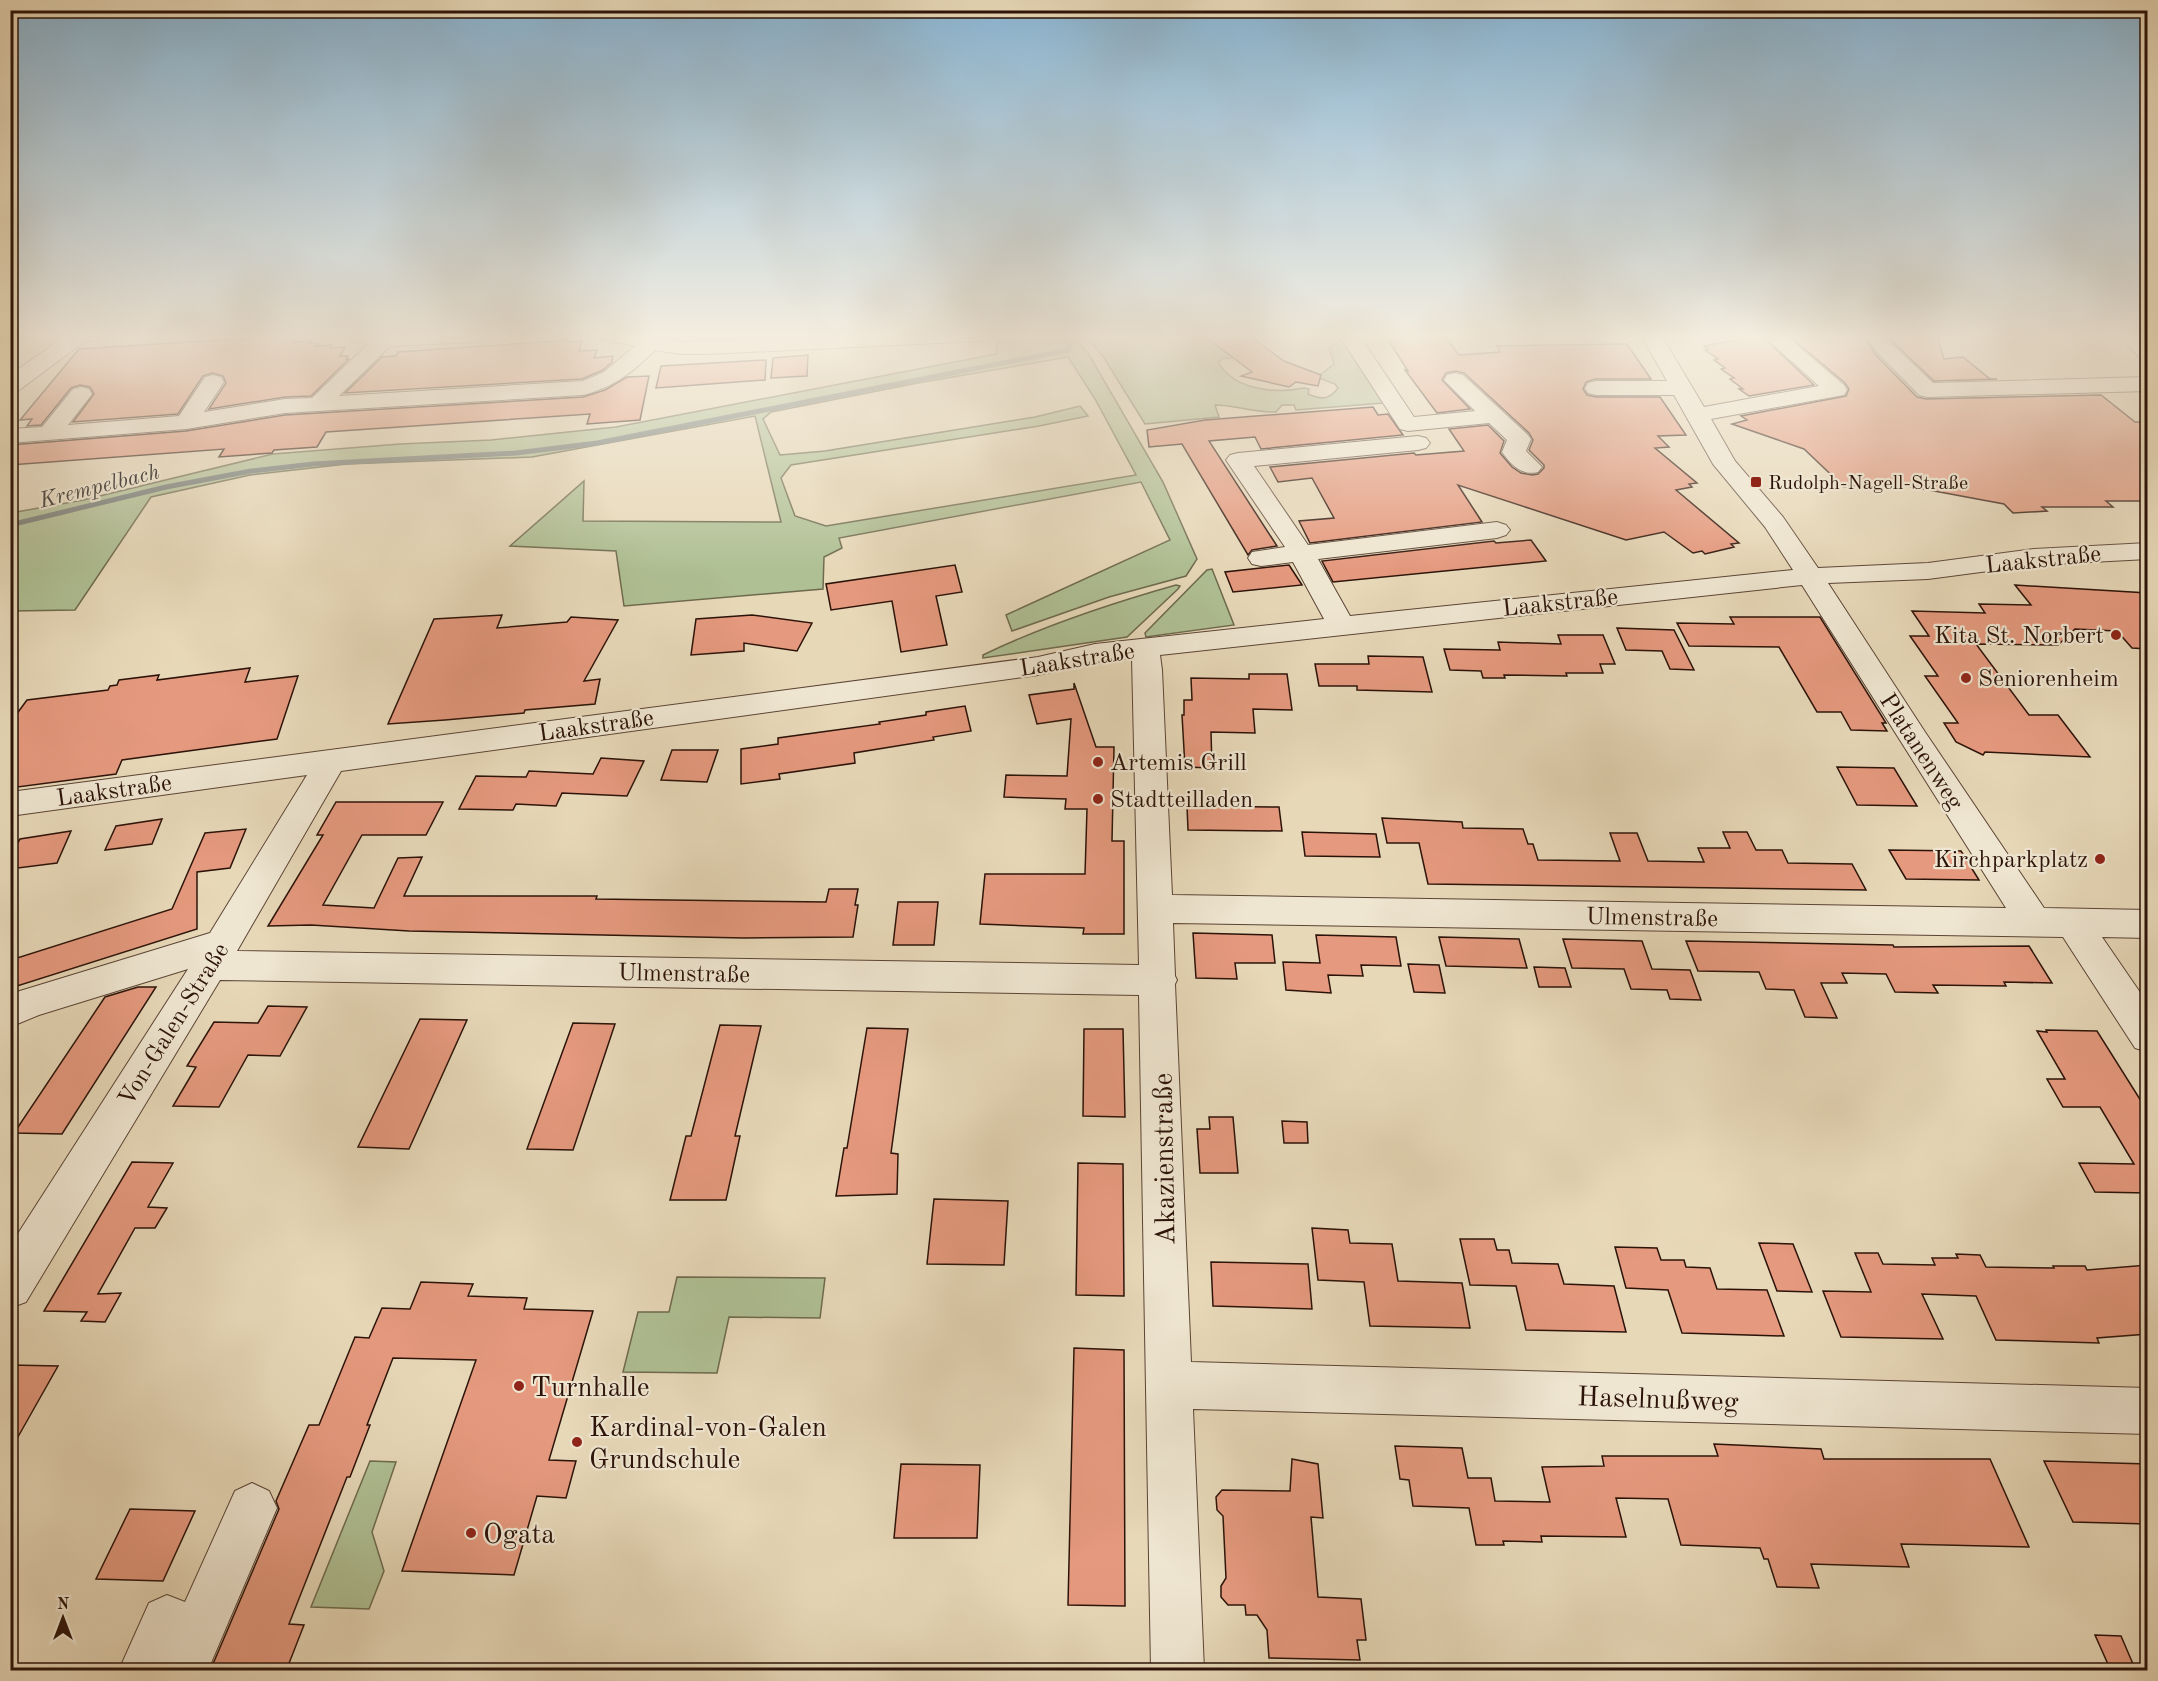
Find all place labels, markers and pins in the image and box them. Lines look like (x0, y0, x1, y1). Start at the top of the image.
place label: Rudolph-Nagell-Straße (1768, 474, 1968, 494)
marker: Rudolph-Nagell-Straße (1749, 475, 1763, 489)
place label: Kita St. Norbert (1934, 625, 2104, 649)
marker: Kita St. Norbert (2109, 628, 2123, 642)
place label: Seniorenheim (1978, 668, 2119, 692)
marker: Seniorenheim (1959, 671, 1973, 685)
place label: Artemis Grill (1110, 752, 1247, 776)
marker: Artemis Grill (1091, 755, 1105, 769)
place label: Stadtteilladen (1110, 789, 1253, 813)
marker: Stadtteilladen (1091, 792, 1105, 806)
place label: Kirchparkplatz (1934, 849, 2088, 873)
marker: Kirchparkplatz (2093, 852, 2107, 866)
place label: Turnhalle (531, 1375, 650, 1403)
marker: Turnhalle (512, 1379, 526, 1393)
place label: Kardinal-von-Galen Grundschule (589, 1415, 827, 1475)
marker: Kardinal-von-Galen Grundschule (570, 1435, 584, 1449)
place label: Ogata (483, 1522, 555, 1550)
marker: Ogata (464, 1526, 478, 1540)

